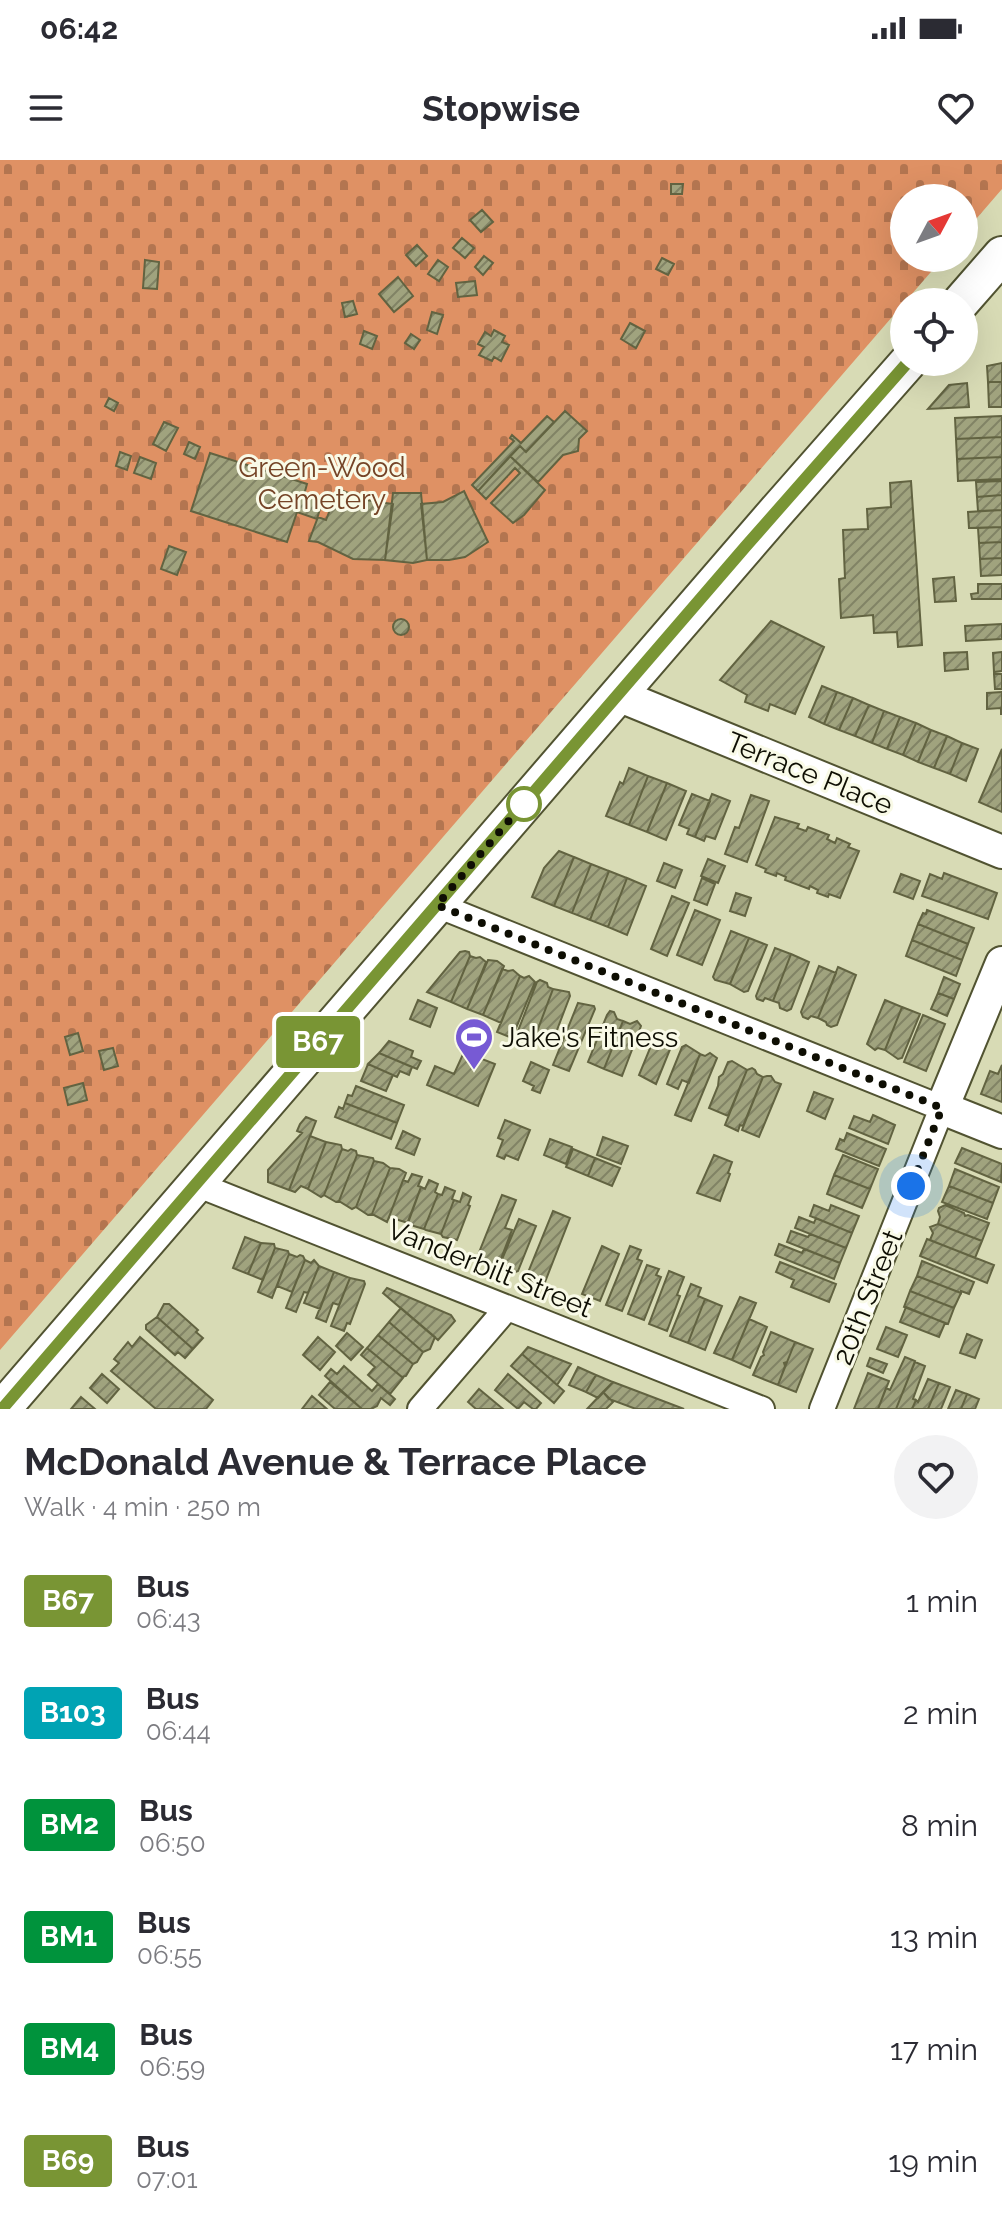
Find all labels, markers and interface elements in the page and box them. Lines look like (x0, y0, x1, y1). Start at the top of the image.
text: 06:42 (40, 11, 118, 46)
icon: menu (24, 86, 68, 130)
icon: heart (934, 86, 978, 130)
text: Stopwise (422, 87, 580, 129)
north arrow (890, 184, 978, 272)
map controls (890, 184, 978, 376)
button: locate (890, 288, 978, 376)
park label: Green-Wood Cemetery (238, 451, 406, 516)
street label: Terrace Place (722, 725, 898, 822)
unlabelled marker (507, 787, 541, 821)
line badge: B67 (272, 1016, 364, 1068)
sports icon: Jake's Fitness (453, 1016, 495, 1071)
place label: Jake's Fitness (502, 1021, 678, 1054)
text: B67 (292, 1025, 344, 1058)
your location (891, 1166, 931, 1206)
street label: Vanderbilt Street (383, 1212, 598, 1325)
street label: 20th Street (826, 1225, 910, 1369)
button: heart (894, 1435, 978, 1519)
text: McDonald Avenue & Terrace Place (24, 1439, 646, 1484)
text: Walk · 4 min · 250 m (24, 1492, 261, 1522)
text: Bus (136, 1569, 190, 1604)
text: B67 (42, 1584, 94, 1617)
text: 1 min (906, 1584, 978, 1619)
text: 06:43 (136, 1604, 201, 1634)
text: Bus (146, 1681, 199, 1716)
text: B103 (40, 1696, 106, 1729)
text: 2 min (903, 1696, 978, 1731)
text: 06:44 (146, 1716, 211, 1746)
text: Bus (139, 1793, 193, 1828)
text: BM2 (40, 1808, 99, 1841)
text: 8 min (901, 1808, 978, 1843)
text: 06:50 (139, 1828, 206, 1858)
text: Bus (137, 1905, 191, 1940)
text: BM1 (40, 1920, 97, 1953)
text: 13 min (890, 1920, 978, 1955)
text: 06:55 (137, 1940, 202, 1970)
text: Bus (139, 2017, 193, 2052)
text: BM4 (40, 2032, 99, 2065)
text: 17 min (890, 2032, 978, 2067)
text: 06:59 (139, 2052, 205, 2082)
text: Bus (136, 2129, 190, 2164)
text: B69 (42, 2144, 94, 2177)
text: 19 min (888, 2144, 978, 2179)
text: 07:01 (136, 2164, 198, 2194)

